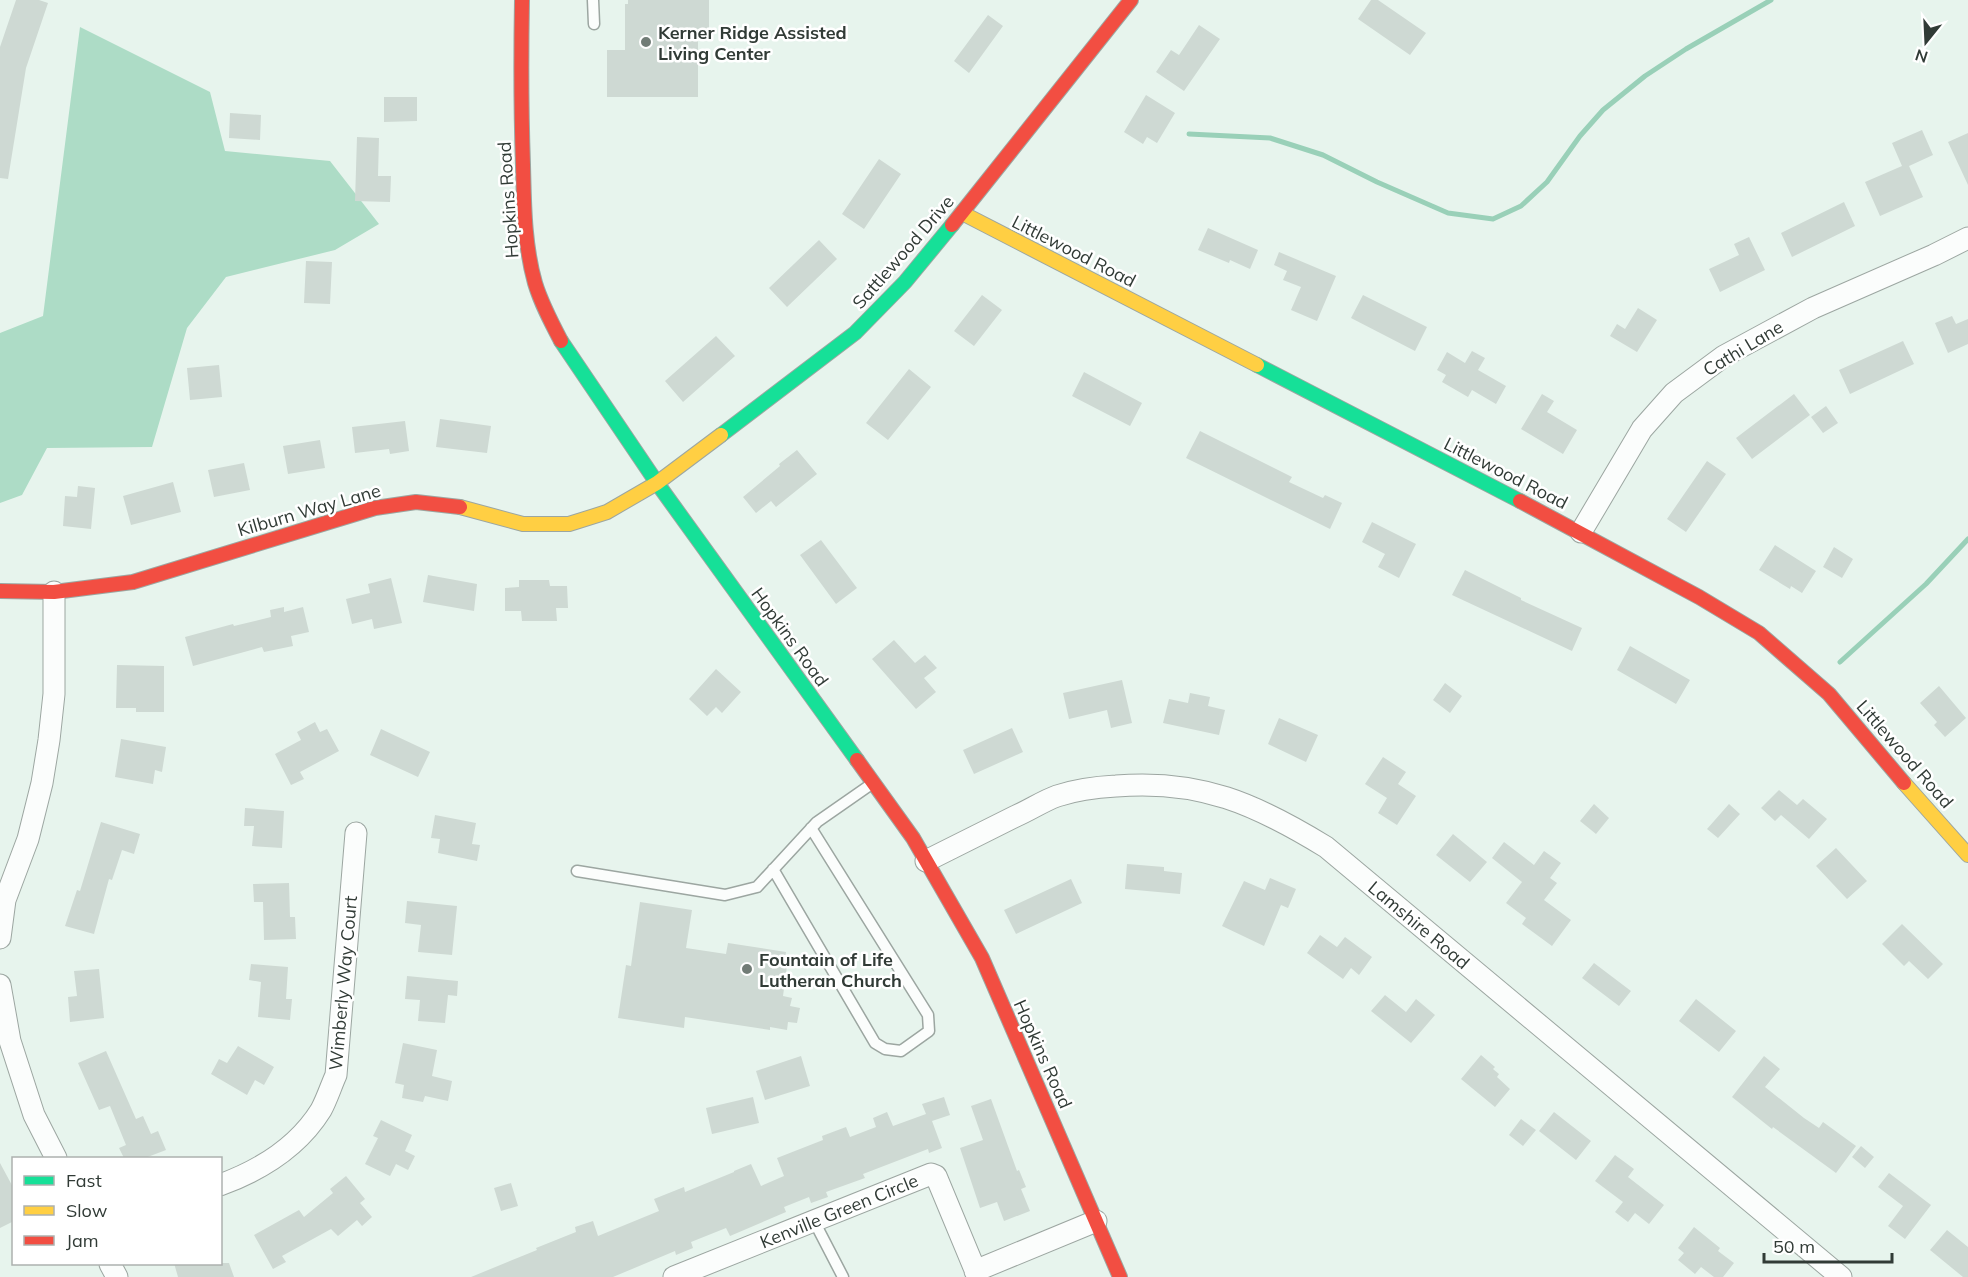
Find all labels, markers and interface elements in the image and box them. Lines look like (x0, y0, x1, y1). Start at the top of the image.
north arrow (1896, 12, 1956, 72)
place label: Kerner Ridge Assisted Living Center (658, 21, 847, 65)
marker: Kerner Ridge Assisted Living Center (639, 35, 653, 49)
text: N (1913, 45, 1930, 68)
street label: Hopkins Road (492, 141, 524, 259)
street label: Sattlewood Drive (847, 190, 959, 314)
street label: Littlewood Road (1008, 210, 1140, 292)
street label: Cathi Lane (1699, 315, 1787, 381)
street label: Littlewood Road (1440, 432, 1572, 514)
street label: Kilburn Way Lane (235, 479, 383, 541)
street label: Hopkins Road (746, 583, 834, 691)
street label: Littlewood Road (1852, 695, 1958, 813)
street label: Lamshire Road (1364, 876, 1474, 974)
street label: Wimberly Way Court (324, 895, 362, 1071)
place label: Fountain of Life Lutheran Church (759, 948, 902, 992)
marker: Fountain of Life Lutheran Church (740, 962, 754, 976)
street label: Hopkins Road (1009, 996, 1077, 1112)
legend (12, 1157, 222, 1265)
text: Fast (66, 1169, 102, 1192)
street label: Kenville Green Circle (756, 1169, 922, 1253)
text: Slow (66, 1199, 108, 1222)
scale bar (1764, 1226, 1892, 1264)
text: Jam (66, 1229, 99, 1252)
text: 50 m (1773, 1235, 1815, 1258)

